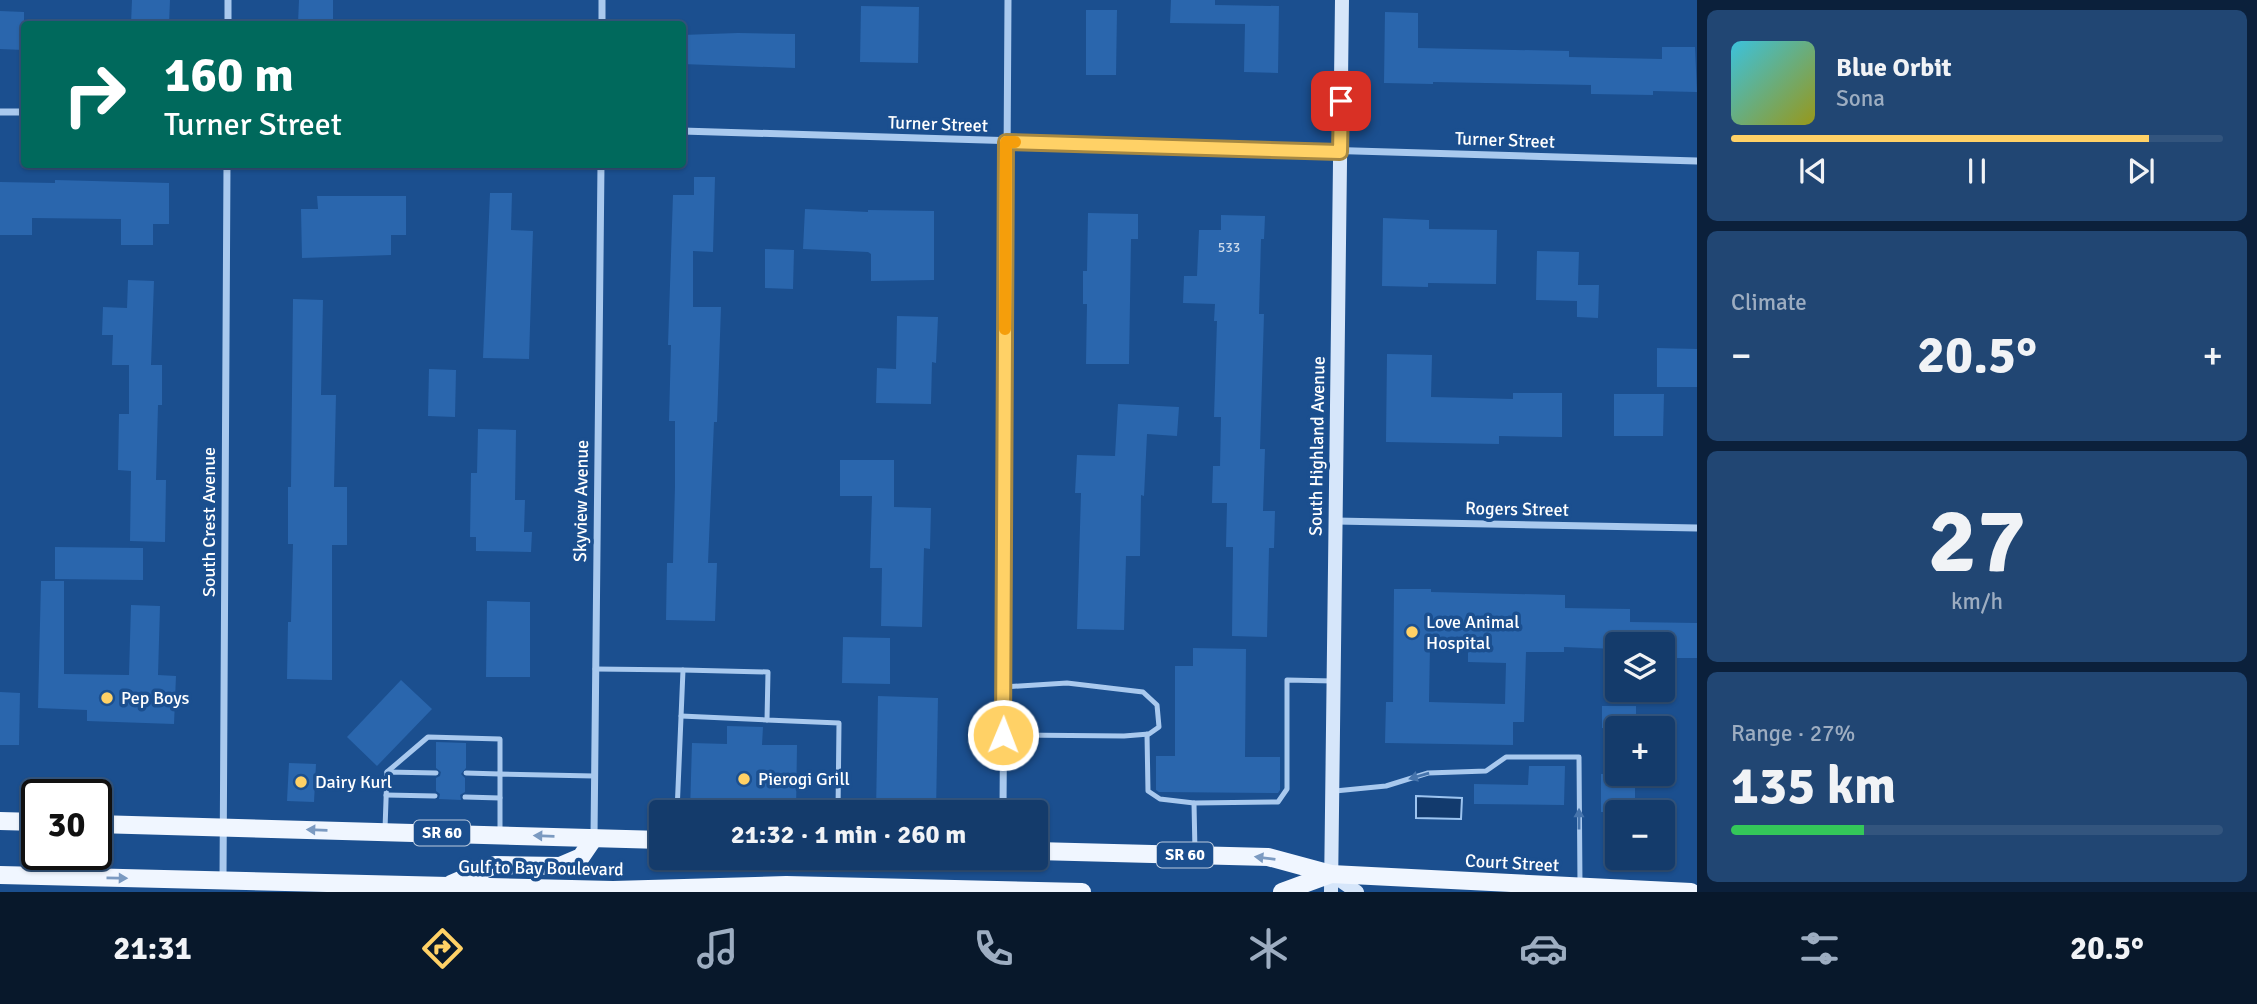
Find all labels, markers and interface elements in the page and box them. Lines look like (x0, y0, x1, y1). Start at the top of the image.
text: 160 m (164, 45, 294, 105)
icon: right (49, 49, 140, 140)
text: Blue Orbit (1836, 52, 1952, 84)
pin (1311, 71, 1371, 131)
icon: arrive (1322, 82, 1360, 120)
text: Sona (1836, 84, 1885, 113)
text: Turner Street (164, 105, 342, 144)
street label: Turner Street (888, 111, 988, 137)
street label: Turner Street (1455, 127, 1555, 153)
icon: previous (1794, 152, 1832, 190)
icon: pause (1958, 152, 1996, 190)
icon: next (2122, 152, 2160, 190)
house number: 533 (1218, 239, 1240, 256)
text: Climate (1731, 288, 1807, 317)
text: 20.5° (1917, 323, 2037, 387)
text: − (1731, 332, 1752, 379)
text: + (2202, 332, 2223, 379)
street label: South Highland Avenue (1304, 356, 1330, 536)
street label: Skyview Avenue (569, 440, 593, 562)
street label: South Crest Avenue (198, 447, 220, 597)
text: 27 (1928, 485, 2026, 598)
street label: Rogers Street (1465, 497, 1569, 521)
text: km/h (1951, 587, 2003, 616)
place label: Love Animal Hospital (1426, 611, 1520, 654)
marker: Love Animal Hospital (1404, 624, 1420, 640)
map controls (1605, 632, 1675, 870)
button: layers (1605, 632, 1675, 702)
place label: Pep Boys (121, 687, 190, 709)
marker: Pep Boys (99, 690, 115, 706)
position arrow (966, 698, 1040, 772)
button: + (1605, 716, 1675, 786)
text: Range · 27% (1731, 719, 1855, 748)
text: 135 km (1731, 754, 1896, 818)
place label: Pierogi Grill (758, 768, 850, 790)
place label: Dairy Kurl (315, 771, 392, 793)
marker: Pierogi Grill (736, 771, 752, 787)
one-way arrow (1408, 772, 1429, 782)
marker: Dairy Kurl (293, 774, 309, 790)
speed limit sign: 30 (21, 779, 112, 870)
button: − (1605, 800, 1675, 870)
one-way arrow (1573, 808, 1585, 830)
text: 21:32 · 1 min · 260 m (731, 819, 966, 851)
road number: SR 60 (414, 820, 470, 846)
one-way arrow (306, 825, 328, 836)
one-way arrow (533, 831, 555, 842)
road number: SR 60 (1157, 842, 1213, 868)
street label: Court Street (1464, 850, 1560, 876)
one-way arrow (1254, 852, 1276, 863)
street label: Gulf to Bay Boulevard (458, 856, 624, 880)
one-way arrow (106, 872, 128, 883)
icon: directions (418, 924, 467, 973)
icon: music (693, 924, 742, 973)
icon: phone (969, 924, 1018, 973)
icon: climate (1244, 924, 1293, 973)
icon: car (1519, 924, 1568, 973)
icon: filters (1795, 924, 1844, 973)
text: 21:31 (113, 929, 192, 968)
text: 20.5° (2070, 929, 2144, 968)

